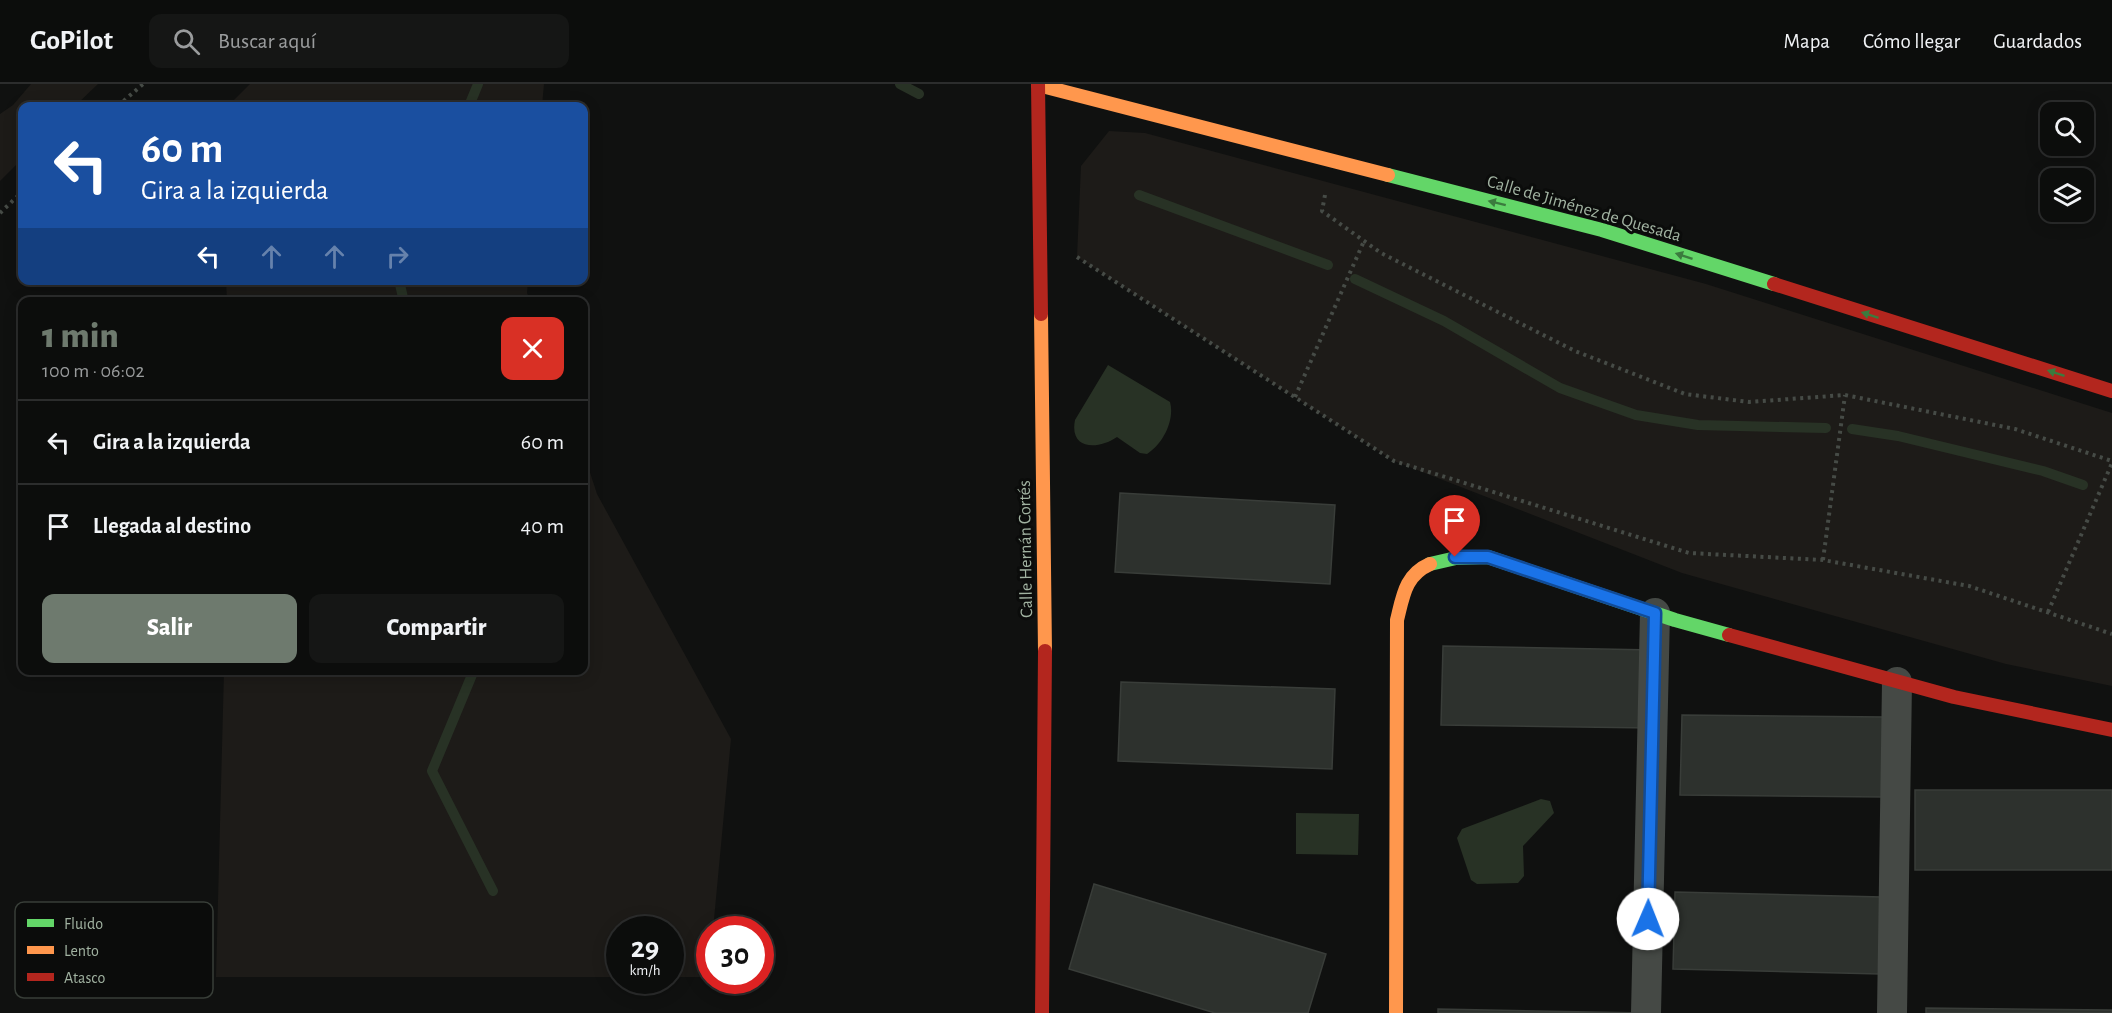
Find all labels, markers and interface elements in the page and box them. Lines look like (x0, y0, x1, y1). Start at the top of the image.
search box (149, 14, 569, 68)
icon: search (170, 25, 203, 58)
text: GoPilot (30, 27, 113, 55)
text: Buscar aquí (218, 30, 316, 52)
text: Mapa (1784, 31, 1830, 52)
text: Cómo llegar (1863, 31, 1960, 52)
text: Guardados (1993, 31, 2082, 52)
map controls (2040, 102, 2094, 222)
button: search (2040, 102, 2094, 156)
icon: left (42, 126, 120, 204)
text: 60 m (141, 128, 223, 170)
button: layers (2040, 168, 2094, 222)
street label: Calle de Jiménez de Quesada (1485, 173, 1683, 245)
text: Gira a la izquierda (141, 177, 329, 204)
one-way arrow (1488, 197, 1506, 207)
icon: left (192, 240, 225, 273)
icon: ahead (255, 240, 288, 273)
icon: ahead (318, 240, 351, 273)
icon: right (381, 240, 414, 273)
one-way arrow (1675, 250, 1693, 260)
one-way arrow (1861, 309, 1879, 319)
button: close (501, 317, 564, 380)
text: 1 min (42, 318, 119, 354)
text: 100 m · 06:02 (42, 361, 145, 381)
one-way arrow (2047, 368, 2065, 378)
icon: left (42, 426, 75, 459)
text: Gira a la izquierda (93, 431, 251, 453)
text: 60 m (521, 431, 564, 453)
street label: Calle Hernán Cortés (1016, 480, 1036, 618)
pin (1429, 495, 1480, 557)
icon: arrive (1438, 504, 1471, 537)
icon: arrive (42, 510, 75, 543)
text: Llegada al destino (93, 515, 251, 537)
text: 40 m (521, 515, 564, 537)
button: Salir (42, 594, 297, 663)
button: Compartir (309, 594, 564, 663)
position arrow (1616, 887, 1680, 951)
legend (15, 902, 213, 998)
text: Fluido (64, 916, 103, 932)
speed limit sign: 30 (696, 916, 774, 994)
text: 29 (631, 933, 659, 963)
text: Lento (64, 943, 99, 959)
text: km/h (630, 963, 660, 978)
text: Atasco (64, 970, 106, 986)

